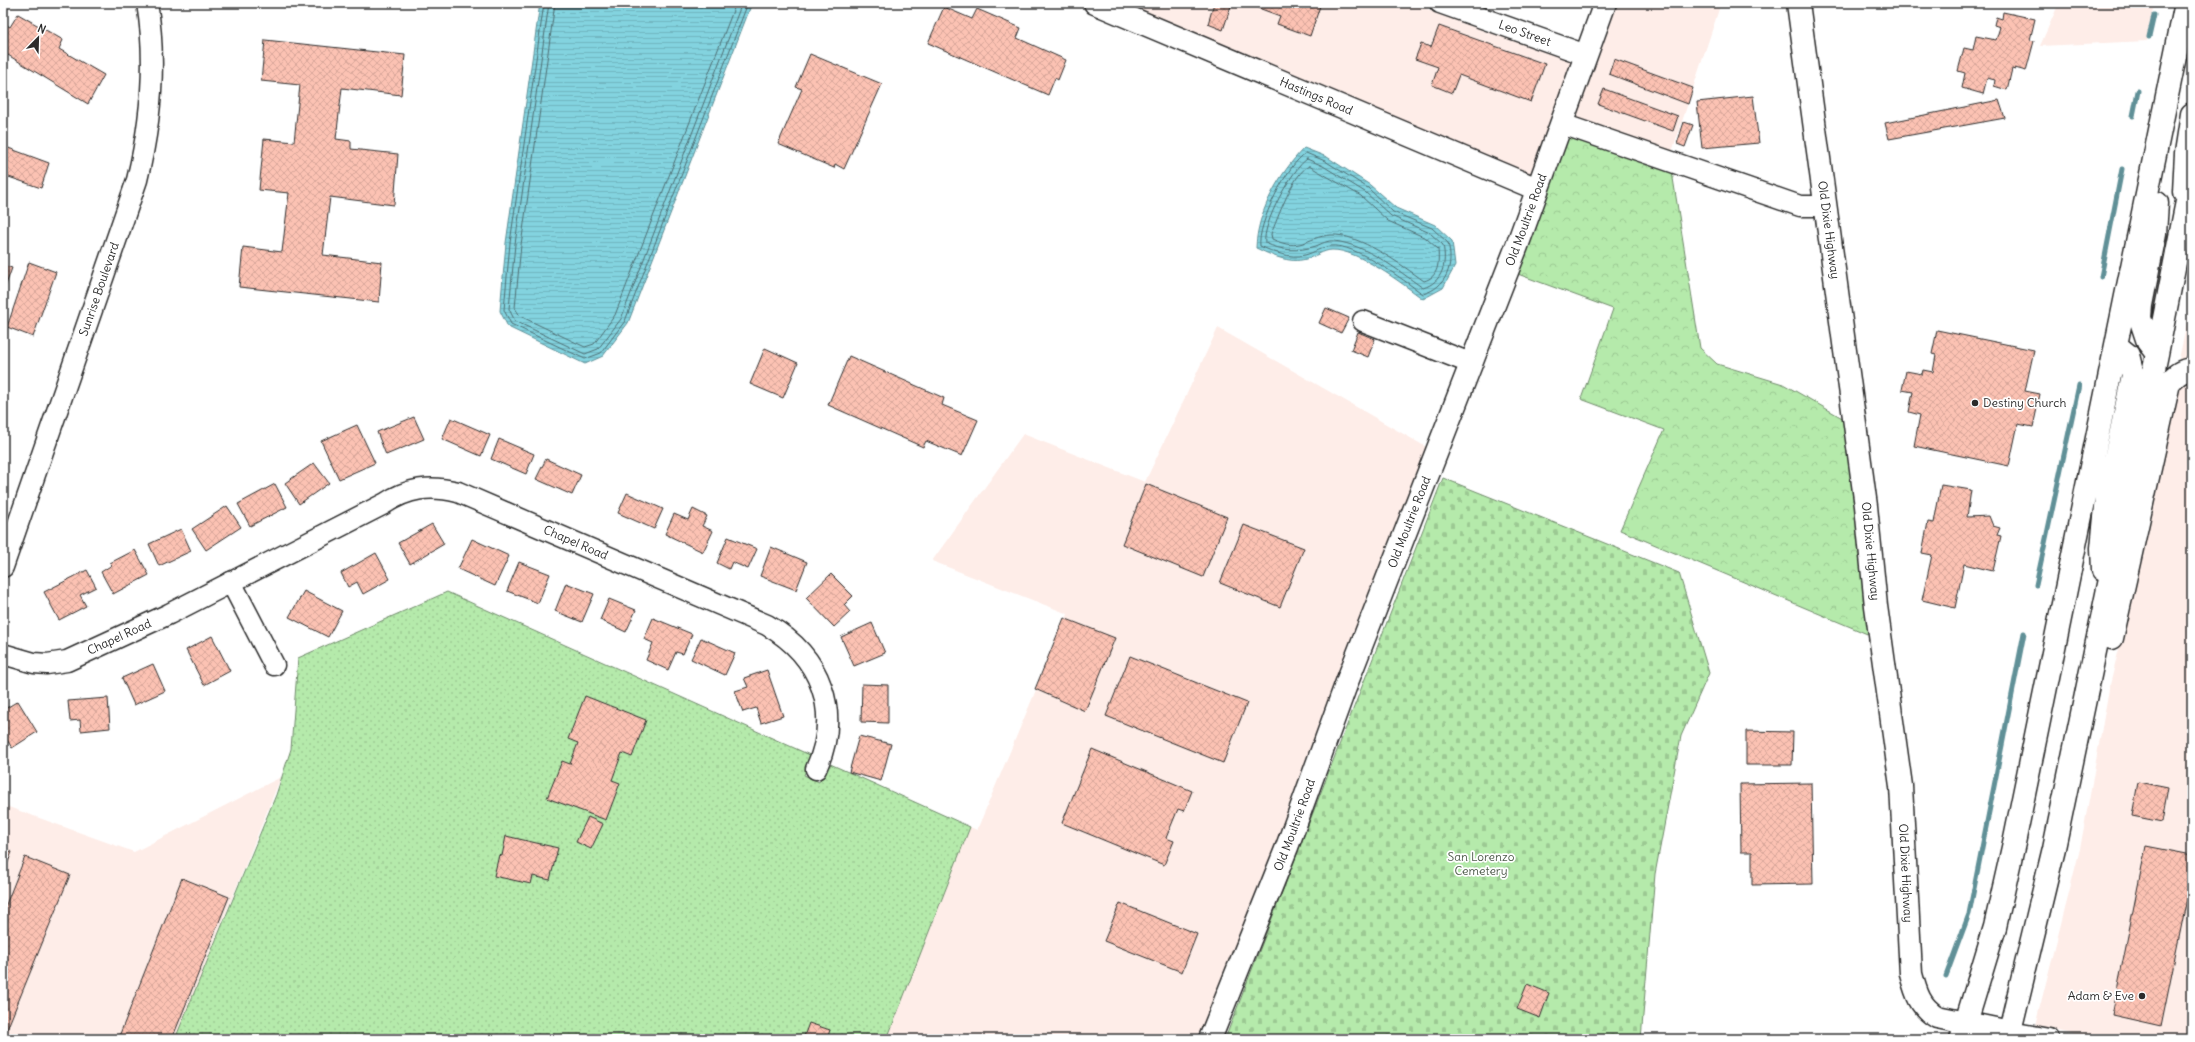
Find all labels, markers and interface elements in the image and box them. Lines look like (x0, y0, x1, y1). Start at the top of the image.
street label: Leo Street (1497, 17, 1553, 49)
north arrow (18, 18, 58, 58)
text: N (36, 21, 48, 37)
street label: Hastings Road (1278, 74, 1355, 118)
street label: Old Moultrie Road (1502, 172, 1550, 268)
street label: Old Dixie Highway (1815, 180, 1843, 280)
street label: Sunrise Boulevard (76, 240, 122, 338)
place label: Destiny Church (1983, 395, 2066, 410)
marker: Destiny Church (1970, 398, 1980, 408)
street label: Old Moultrie Road (1384, 474, 1433, 570)
street label: Old Dixie Highway (1859, 501, 1883, 601)
street label: Chapel Road (541, 522, 610, 563)
street label: Chapel Road (85, 615, 153, 658)
street label: Old Moultrie Road (1270, 777, 1318, 873)
street label: Old Dixie Highway (1896, 823, 1916, 923)
park label: San Lorenzo Cemetery (1448, 849, 1515, 878)
place label: Adam & Eve (2068, 988, 2134, 1003)
marker: Adam & Eve (2137, 991, 2147, 1001)

